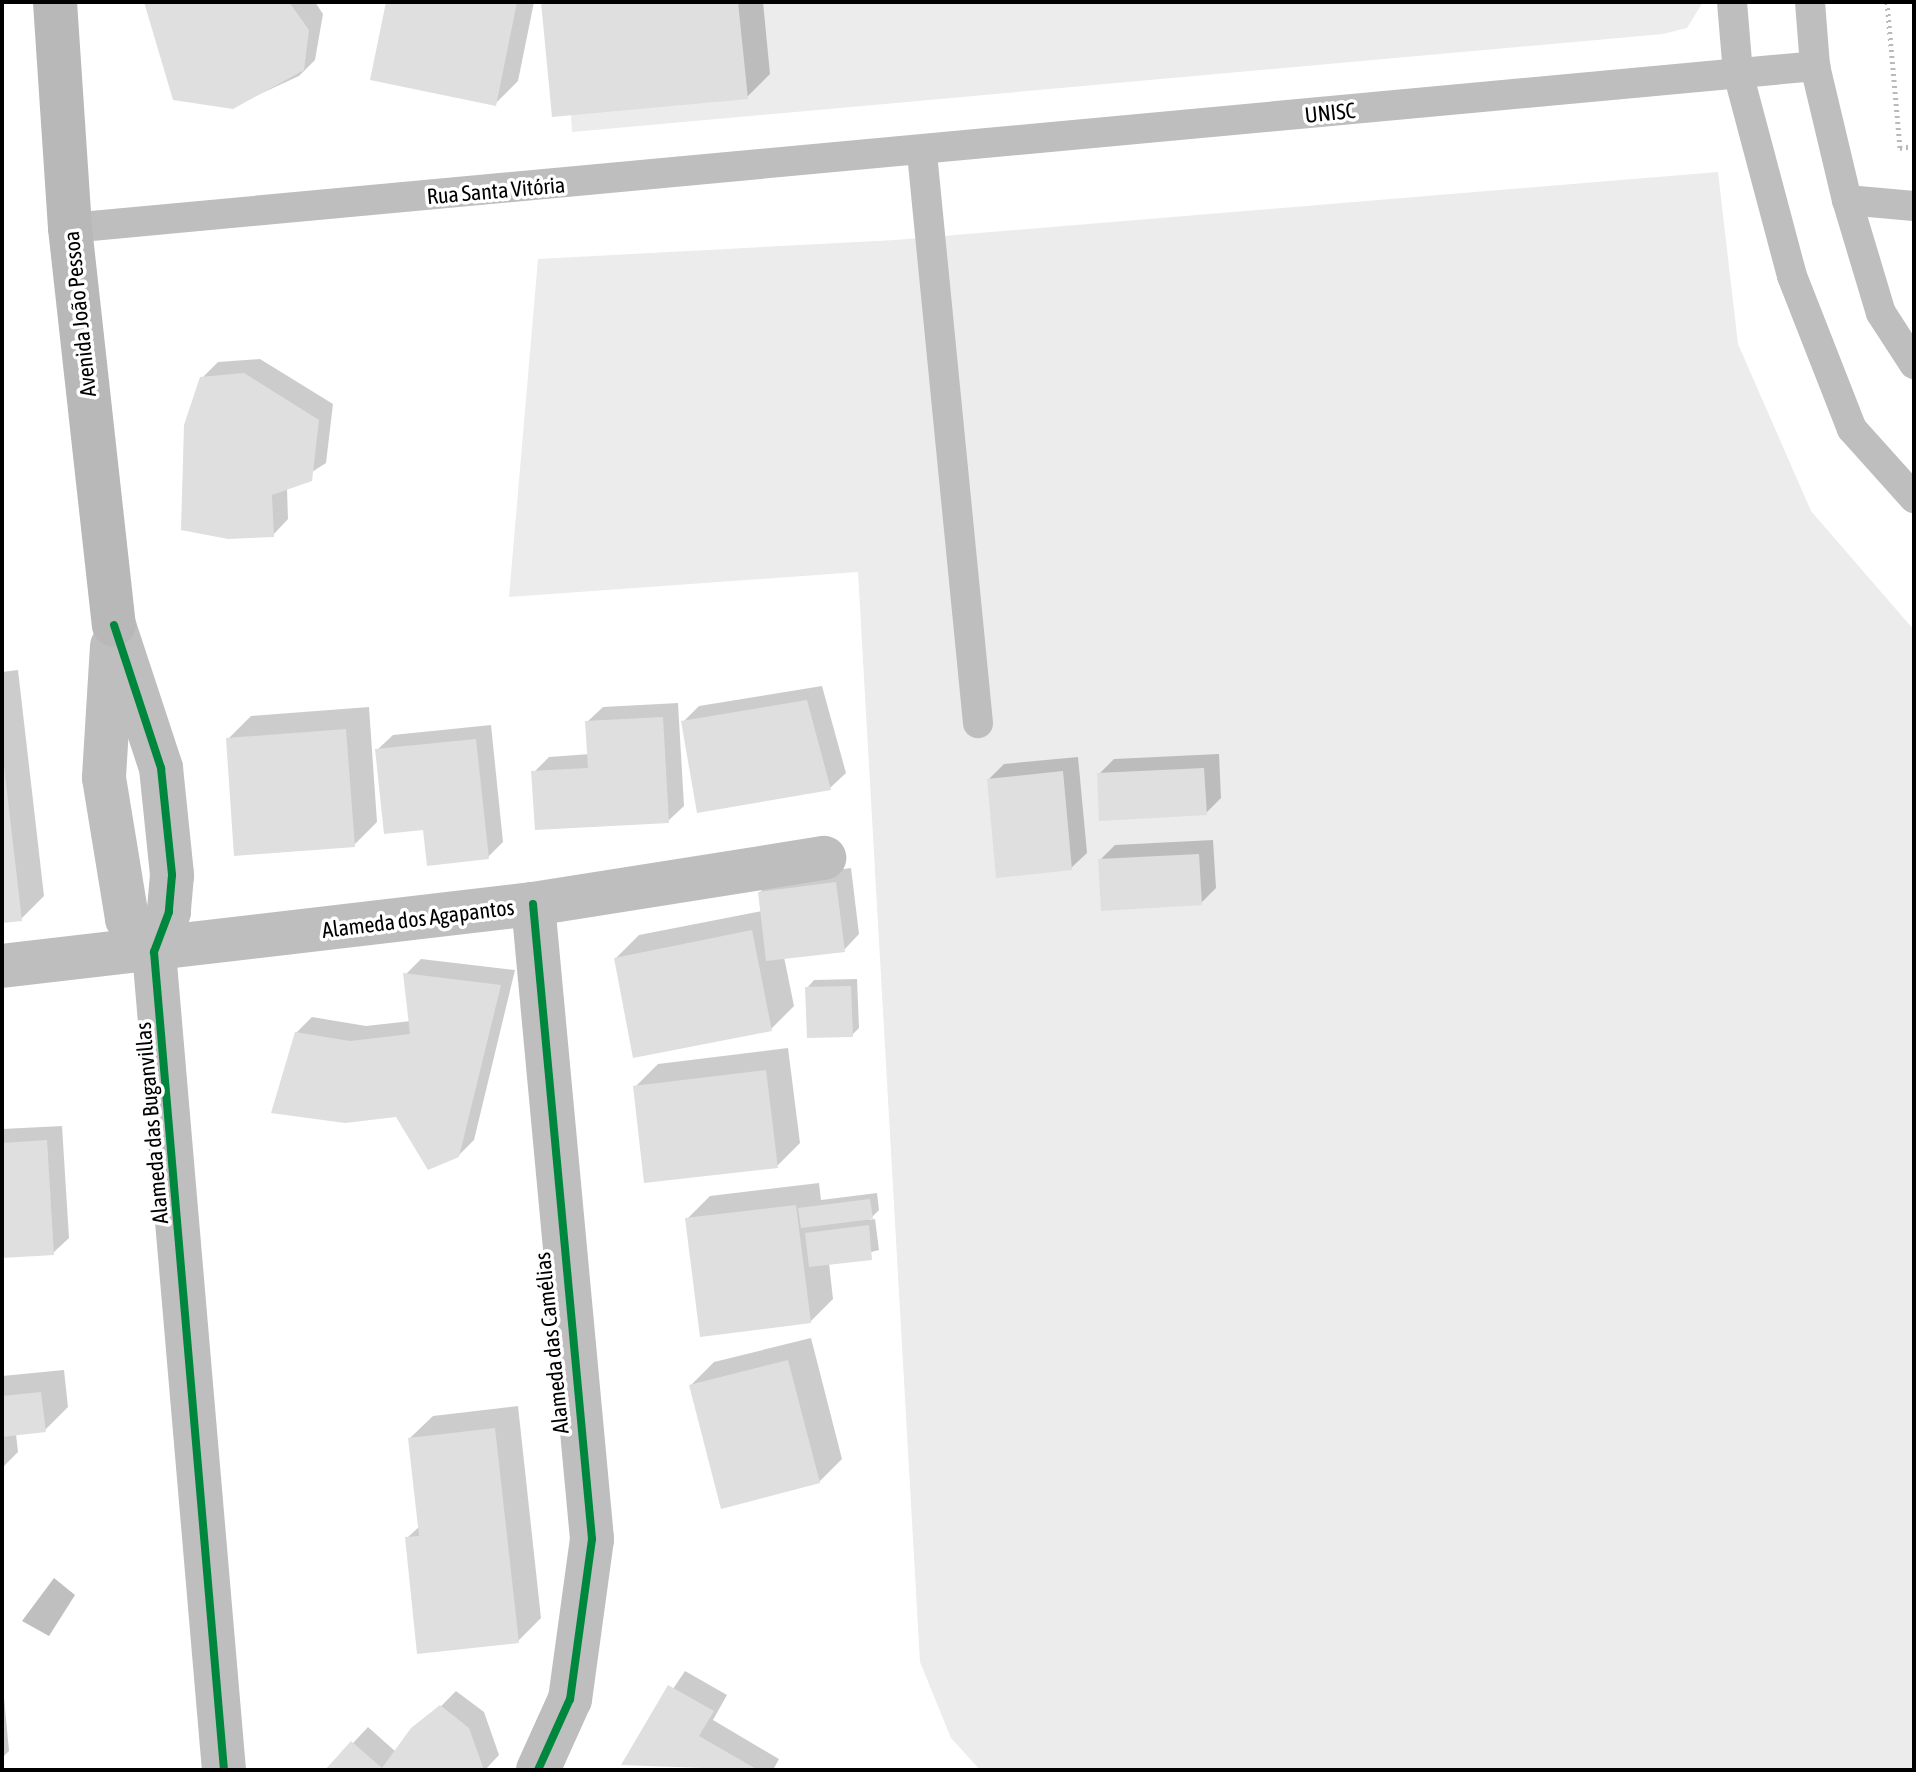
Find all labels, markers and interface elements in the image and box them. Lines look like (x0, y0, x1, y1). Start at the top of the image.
street label: UNISC (1303, 97, 1357, 129)
street label: Rua Santa Vitória (426, 172, 566, 210)
street label: Avenida João Pessoa (58, 230, 102, 398)
street label: Alameda dos Agapantos (320, 894, 516, 944)
street label: Alameda das Buganvillas (130, 1021, 174, 1225)
street label: Alameda das Camélias (529, 1251, 575, 1435)

